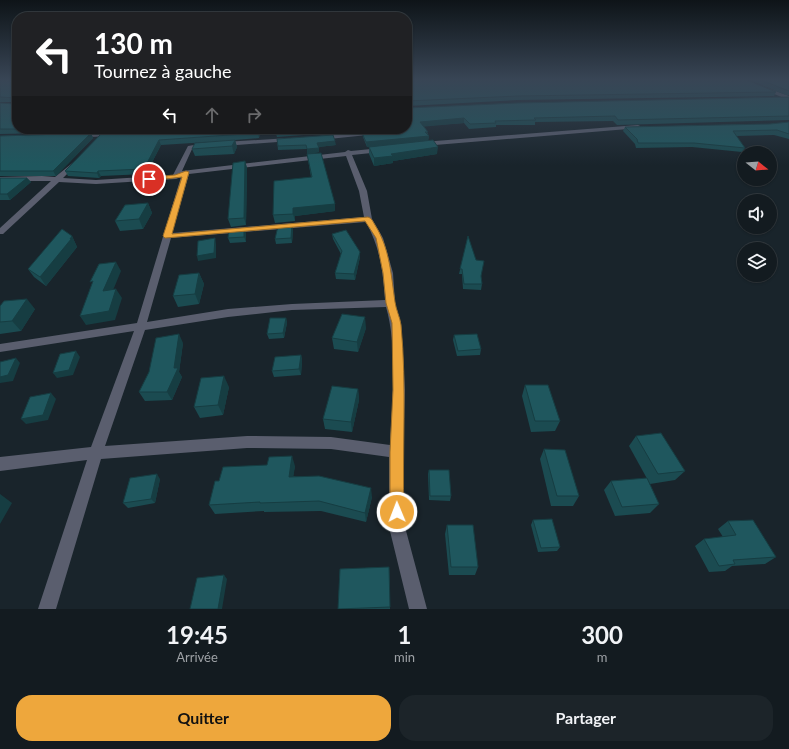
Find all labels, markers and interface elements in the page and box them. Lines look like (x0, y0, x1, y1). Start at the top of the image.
text: 130 m (94, 26, 173, 60)
icon: left (28, 28, 80, 80)
text: Tournez à gauche (94, 60, 232, 82)
icon: left (159, 104, 181, 126)
icon: ahead (201, 104, 223, 126)
icon: right (243, 104, 265, 126)
north arrow (737, 146, 777, 186)
map controls (737, 146, 777, 282)
pin (132, 162, 166, 196)
icon: arrive (138, 168, 160, 190)
button: sound (737, 194, 777, 234)
button: layers (737, 242, 777, 282)
position arrow (376, 491, 418, 533)
text: 19:45 (166, 620, 228, 649)
text: 1 (398, 620, 412, 649)
text: 300 (581, 620, 623, 649)
text: Arrivée (176, 649, 218, 665)
text: min (394, 649, 415, 665)
text: m (597, 649, 607, 665)
button: Quitter (16, 695, 391, 741)
button: Partager (399, 695, 773, 741)

